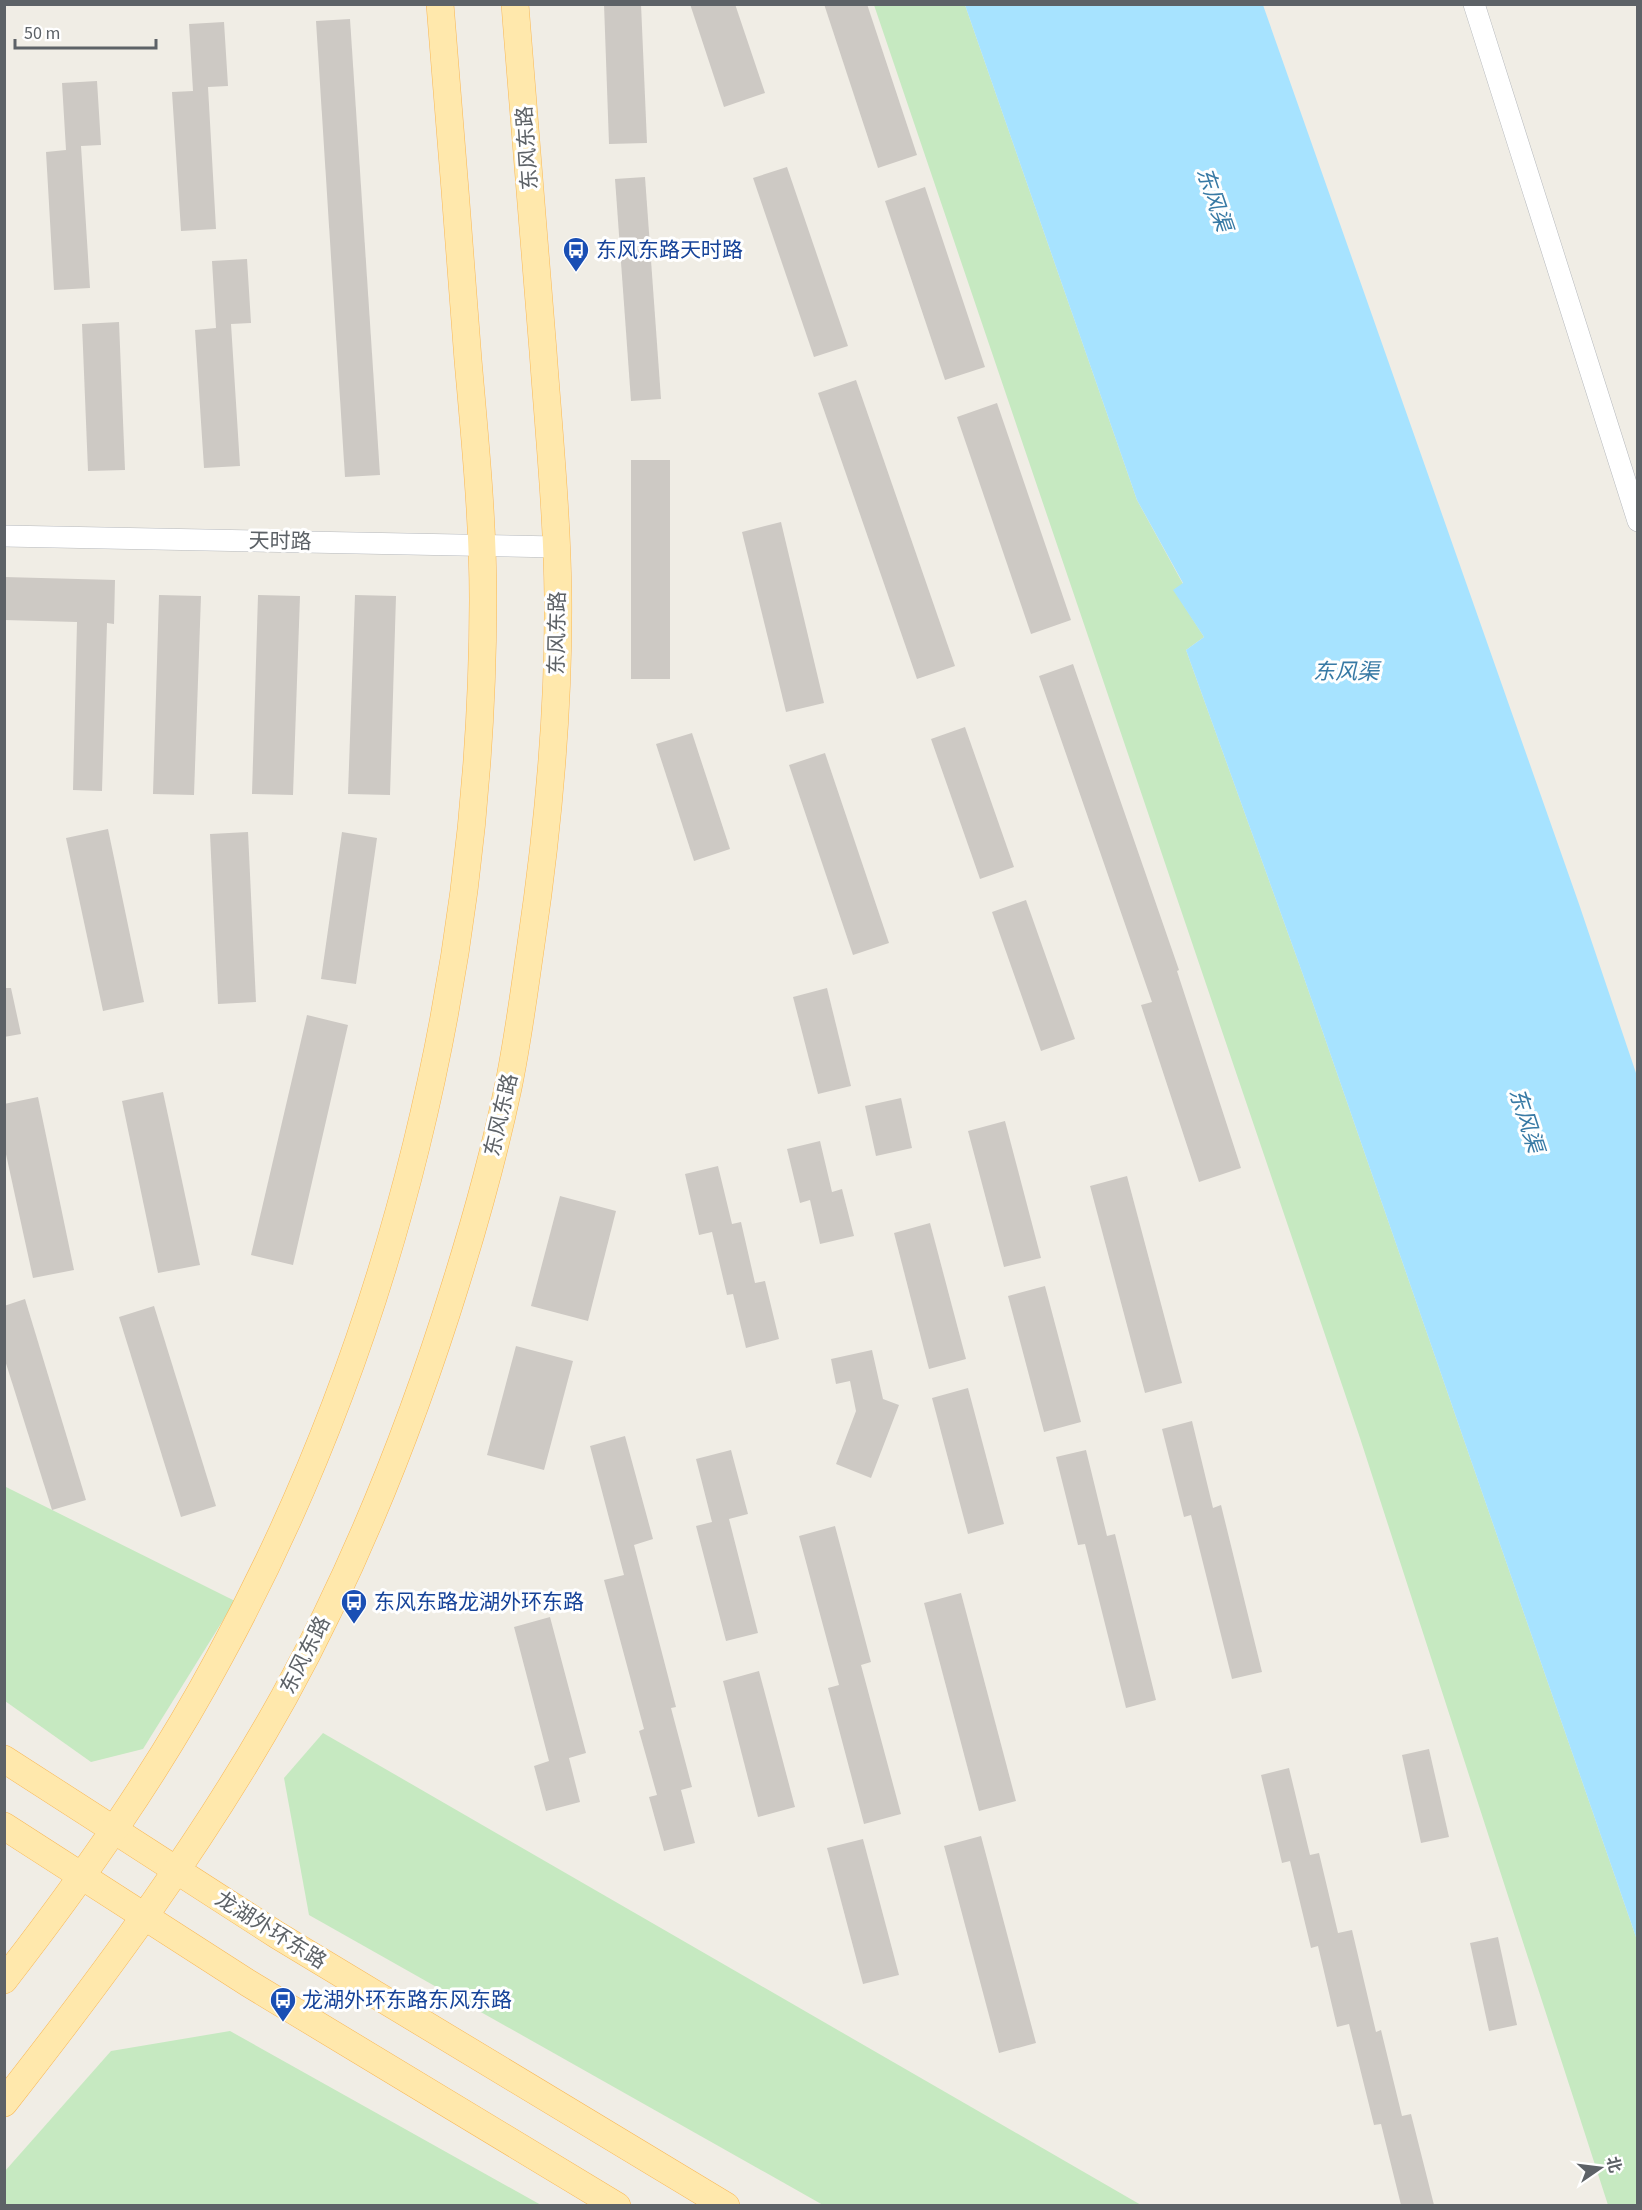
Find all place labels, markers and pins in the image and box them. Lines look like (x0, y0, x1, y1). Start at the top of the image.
bus stop icon: 东风东路天时路 (561, 235, 591, 273)
place label: 东风东路天时路 (596, 235, 743, 265)
bus stop icon: 东风东路龙湖外环东路 (339, 1587, 369, 1625)
place label: 东风东路龙湖外环东路 (374, 1587, 584, 1617)
bus stop icon: 龙湖外环东路东风东路 (268, 1985, 298, 2023)
place label: 龙湖外环东路东风东路 (302, 1985, 512, 2015)

